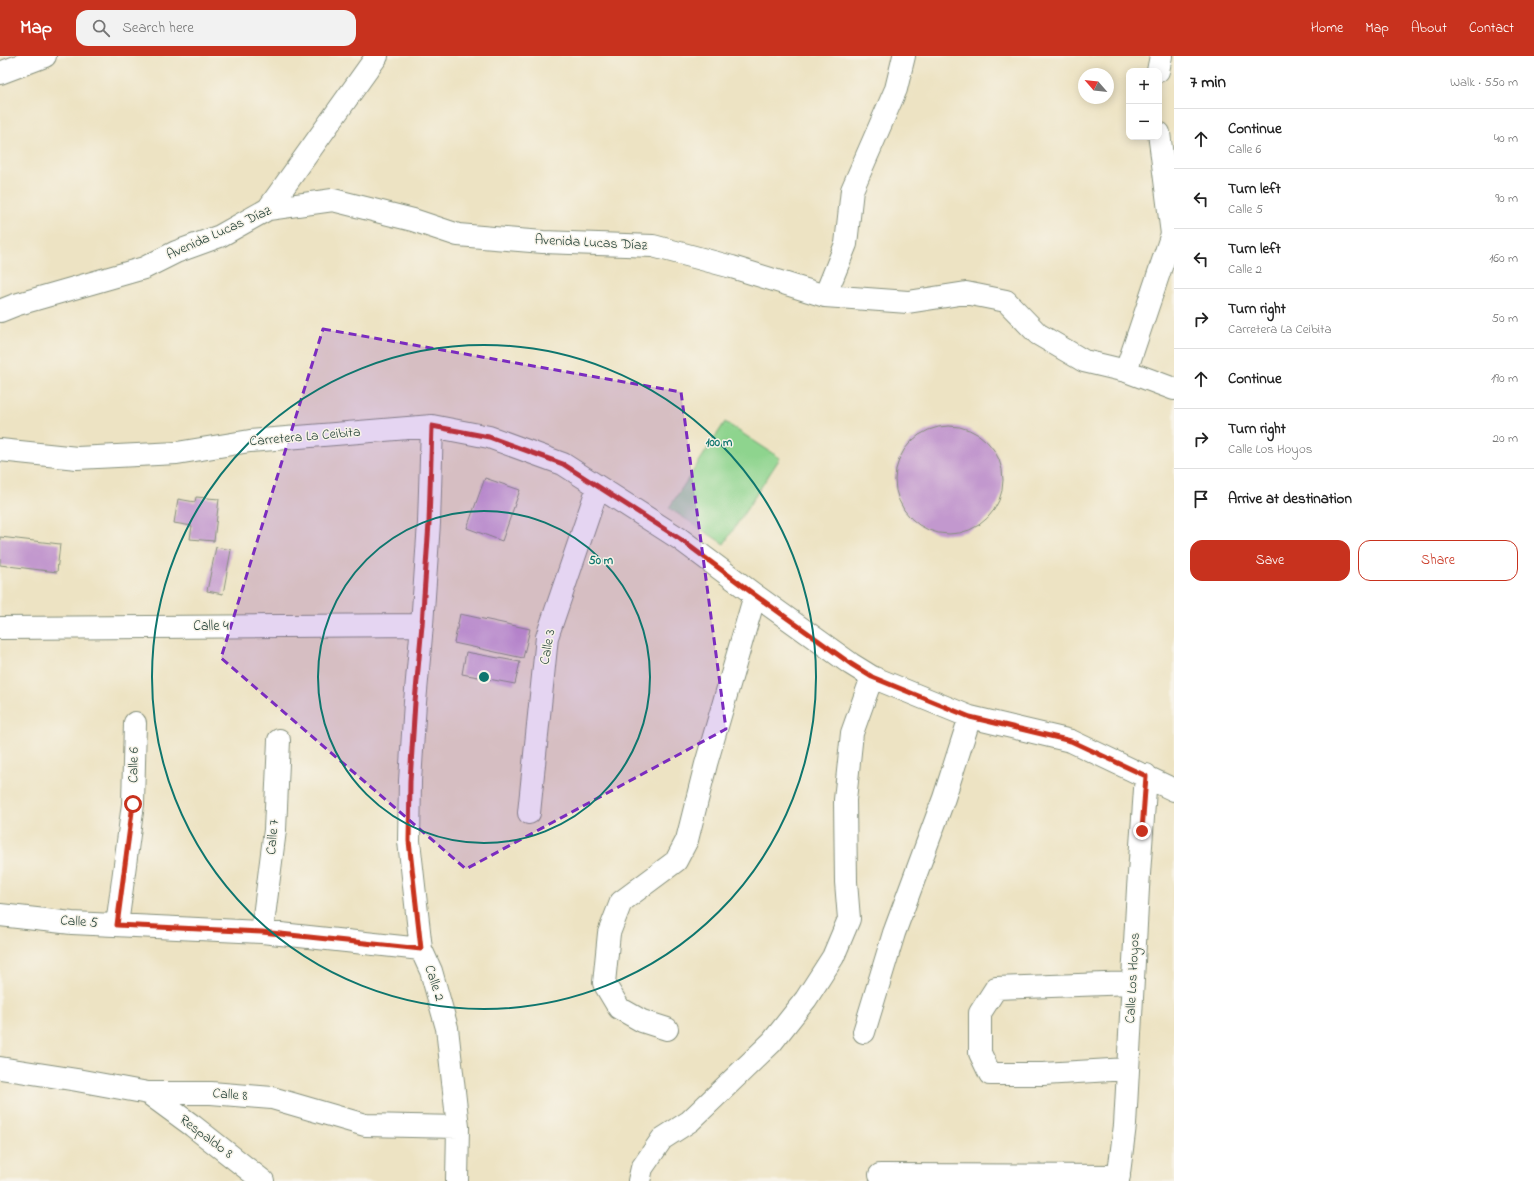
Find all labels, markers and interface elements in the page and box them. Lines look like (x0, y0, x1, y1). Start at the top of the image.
search box (76, 10, 356, 46)
text: Map (20, 15, 52, 42)
icon: search (90, 17, 112, 39)
text: Search here (122, 17, 194, 39)
text: Home (1311, 18, 1343, 39)
text: Map (1365, 18, 1389, 39)
text: About (1411, 18, 1447, 39)
text: Contact (1469, 18, 1514, 39)
north arrow (1078, 68, 1114, 104)
map controls (1126, 68, 1162, 140)
button: + (1126, 68, 1162, 104)
text: 7 min (1190, 70, 1226, 95)
text: Walk · 550 m (1450, 73, 1518, 92)
button: − (1126, 104, 1162, 140)
text: Continue (1228, 118, 1282, 140)
icon: ahead (1190, 128, 1212, 150)
text: 40 m (1494, 129, 1518, 148)
text: Calle 6 (1228, 140, 1261, 159)
text: Turn left (1228, 178, 1281, 200)
icon: left (1190, 188, 1212, 210)
text: 90 m (1495, 189, 1518, 208)
street label: Avenida Lucas Díaz (163, 200, 275, 266)
text: Calle 5 (1228, 200, 1263, 219)
street label: Avenida Lucas Díaz (534, 230, 648, 256)
text: Turn left (1228, 238, 1281, 260)
icon: left (1190, 248, 1212, 270)
text: 160 m (1489, 249, 1518, 268)
text: Calle 2 (1228, 260, 1262, 279)
text: Turn right (1228, 298, 1286, 320)
icon: right (1190, 308, 1212, 330)
text: 50 m (1492, 309, 1518, 328)
text: Carretera La Ceibita (1228, 320, 1332, 339)
icon: ahead (1190, 368, 1212, 390)
text: Continue (1228, 368, 1282, 390)
text: 190 m (1491, 369, 1518, 388)
text: Turn right (1228, 418, 1286, 440)
street label: Carretera La Ceibita (249, 422, 361, 452)
icon: right (1190, 428, 1212, 450)
text: 20 m (1493, 429, 1518, 448)
text: 100 m (706, 434, 733, 452)
text: Calle Los Hoyos (1228, 440, 1312, 459)
icon: arrive (1190, 488, 1212, 510)
text: Arrive at destination (1228, 488, 1352, 510)
button: Save (1190, 540, 1350, 581)
button: Share (1358, 540, 1518, 581)
text: 50 m (589, 552, 614, 570)
street label: Calle 4 (193, 616, 229, 637)
street label: Calle 3 (535, 627, 561, 666)
centre of rings (477, 670, 491, 684)
street label: Calle 6 (123, 747, 145, 783)
route start (124, 795, 142, 813)
street label: Calle 7 (261, 818, 285, 856)
route end (1133, 822, 1151, 840)
street label: Calle 5 (59, 910, 99, 934)
street label: Calle Los Hoyos (1120, 932, 1147, 1024)
street label: Calle 2 (418, 962, 450, 1004)
street label: Calle 8 (212, 1083, 248, 1107)
street label: Respaldo 8 (175, 1110, 237, 1164)

